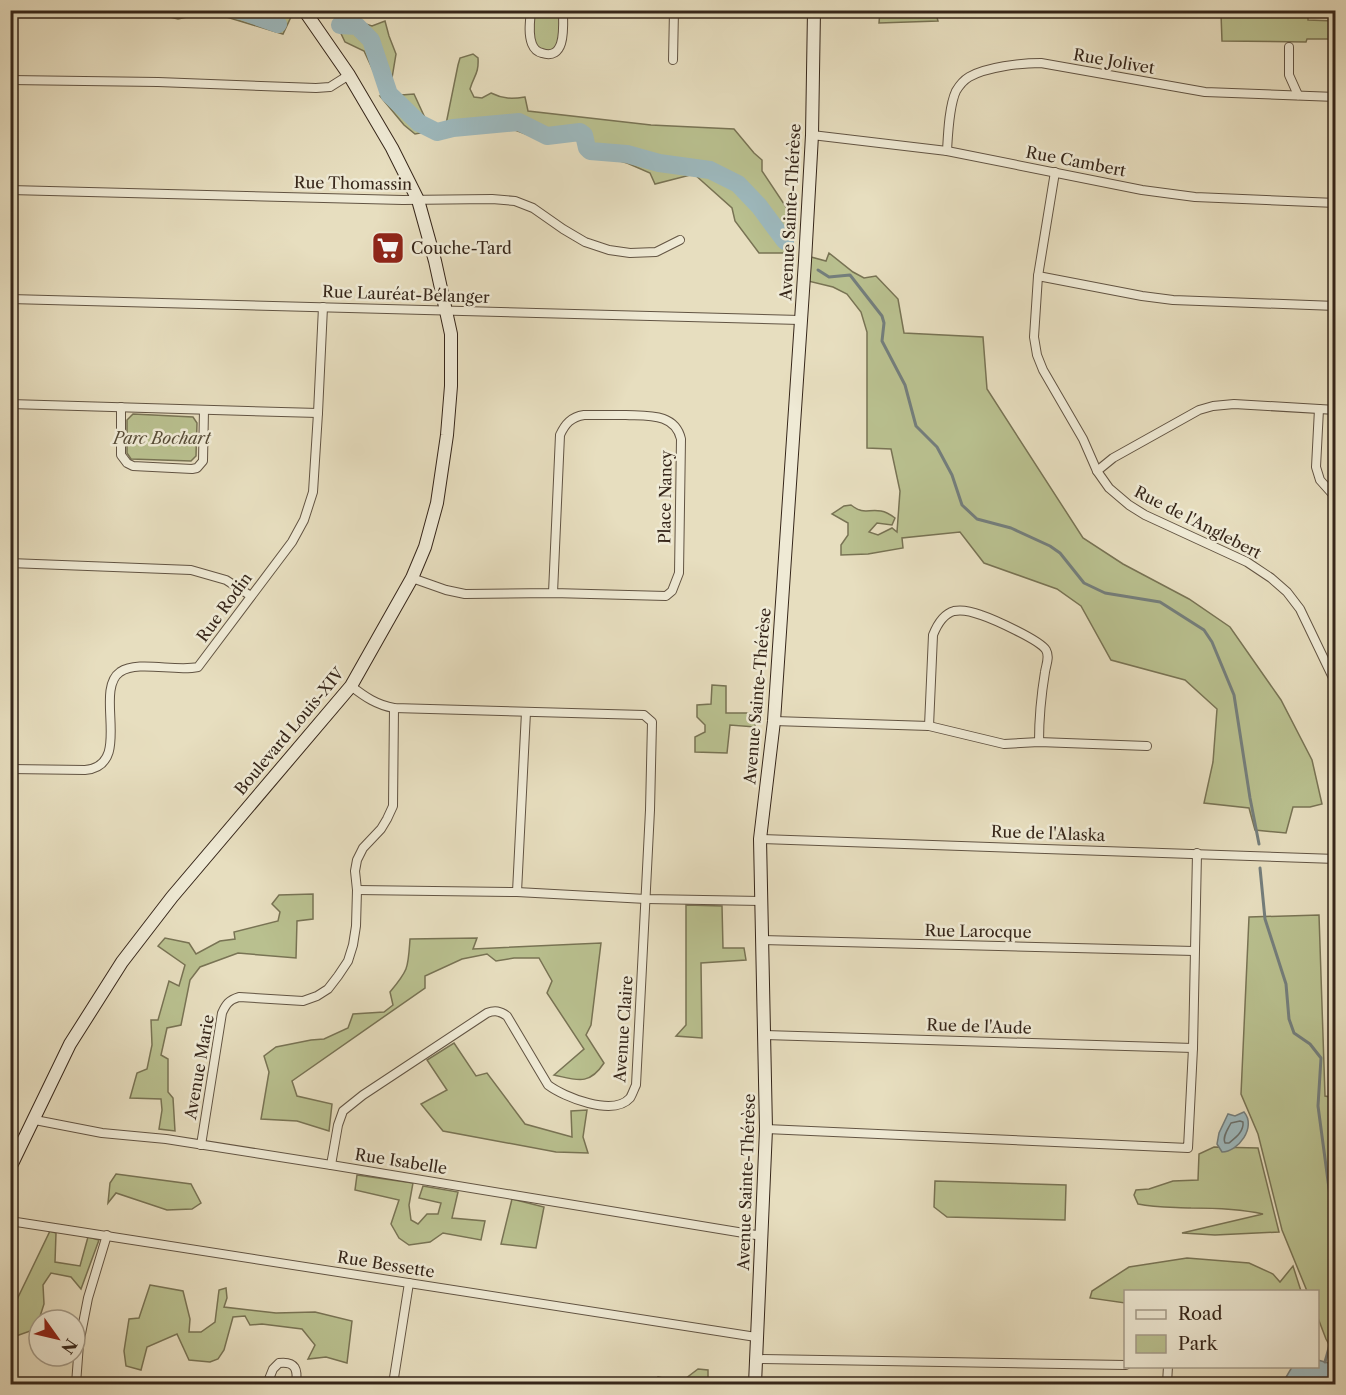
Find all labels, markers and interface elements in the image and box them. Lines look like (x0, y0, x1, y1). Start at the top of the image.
street label: Rue Jolivet (1072, 44, 1157, 78)
street label: Avenue Sainte-Thérèse (775, 123, 805, 302)
street label: Rue Cambert (1024, 142, 1128, 181)
street label: Rue Thomassin (294, 172, 412, 194)
supermarket icon: Couche-Tard (370, 230, 406, 266)
place label: Couche-Tard (411, 238, 512, 258)
street label: Rue Lauréat-Bélanger (322, 281, 490, 307)
park label: Parc Bochart (111, 428, 212, 448)
street label: Place Nancy (654, 449, 676, 544)
street label: Rue de l'Anglebert (1131, 481, 1265, 563)
street label: Rue Rodin (192, 568, 256, 646)
street label: Avenue Sainte-Thérèse (739, 607, 775, 786)
street label: Boulevard Louis-XIV (230, 663, 348, 799)
street label: Rue de l'Alaska (990, 821, 1106, 845)
street label: Rue Larocque (924, 920, 1032, 942)
street label: Avenue Claire (609, 975, 637, 1084)
street label: Avenue Marie (180, 1013, 218, 1122)
street label: Rue de l'Aude (926, 1014, 1032, 1038)
street label: Avenue Sainte-Thérèse (733, 1093, 759, 1272)
street label: Rue Isabelle (353, 1144, 449, 1178)
street label: Rue Bessette (336, 1246, 436, 1282)
legend (1124, 1290, 1319, 1368)
text: Road (1178, 1303, 1223, 1325)
north arrow (27, 1308, 87, 1368)
text: Park (1178, 1333, 1219, 1355)
text: N (57, 1335, 82, 1358)

